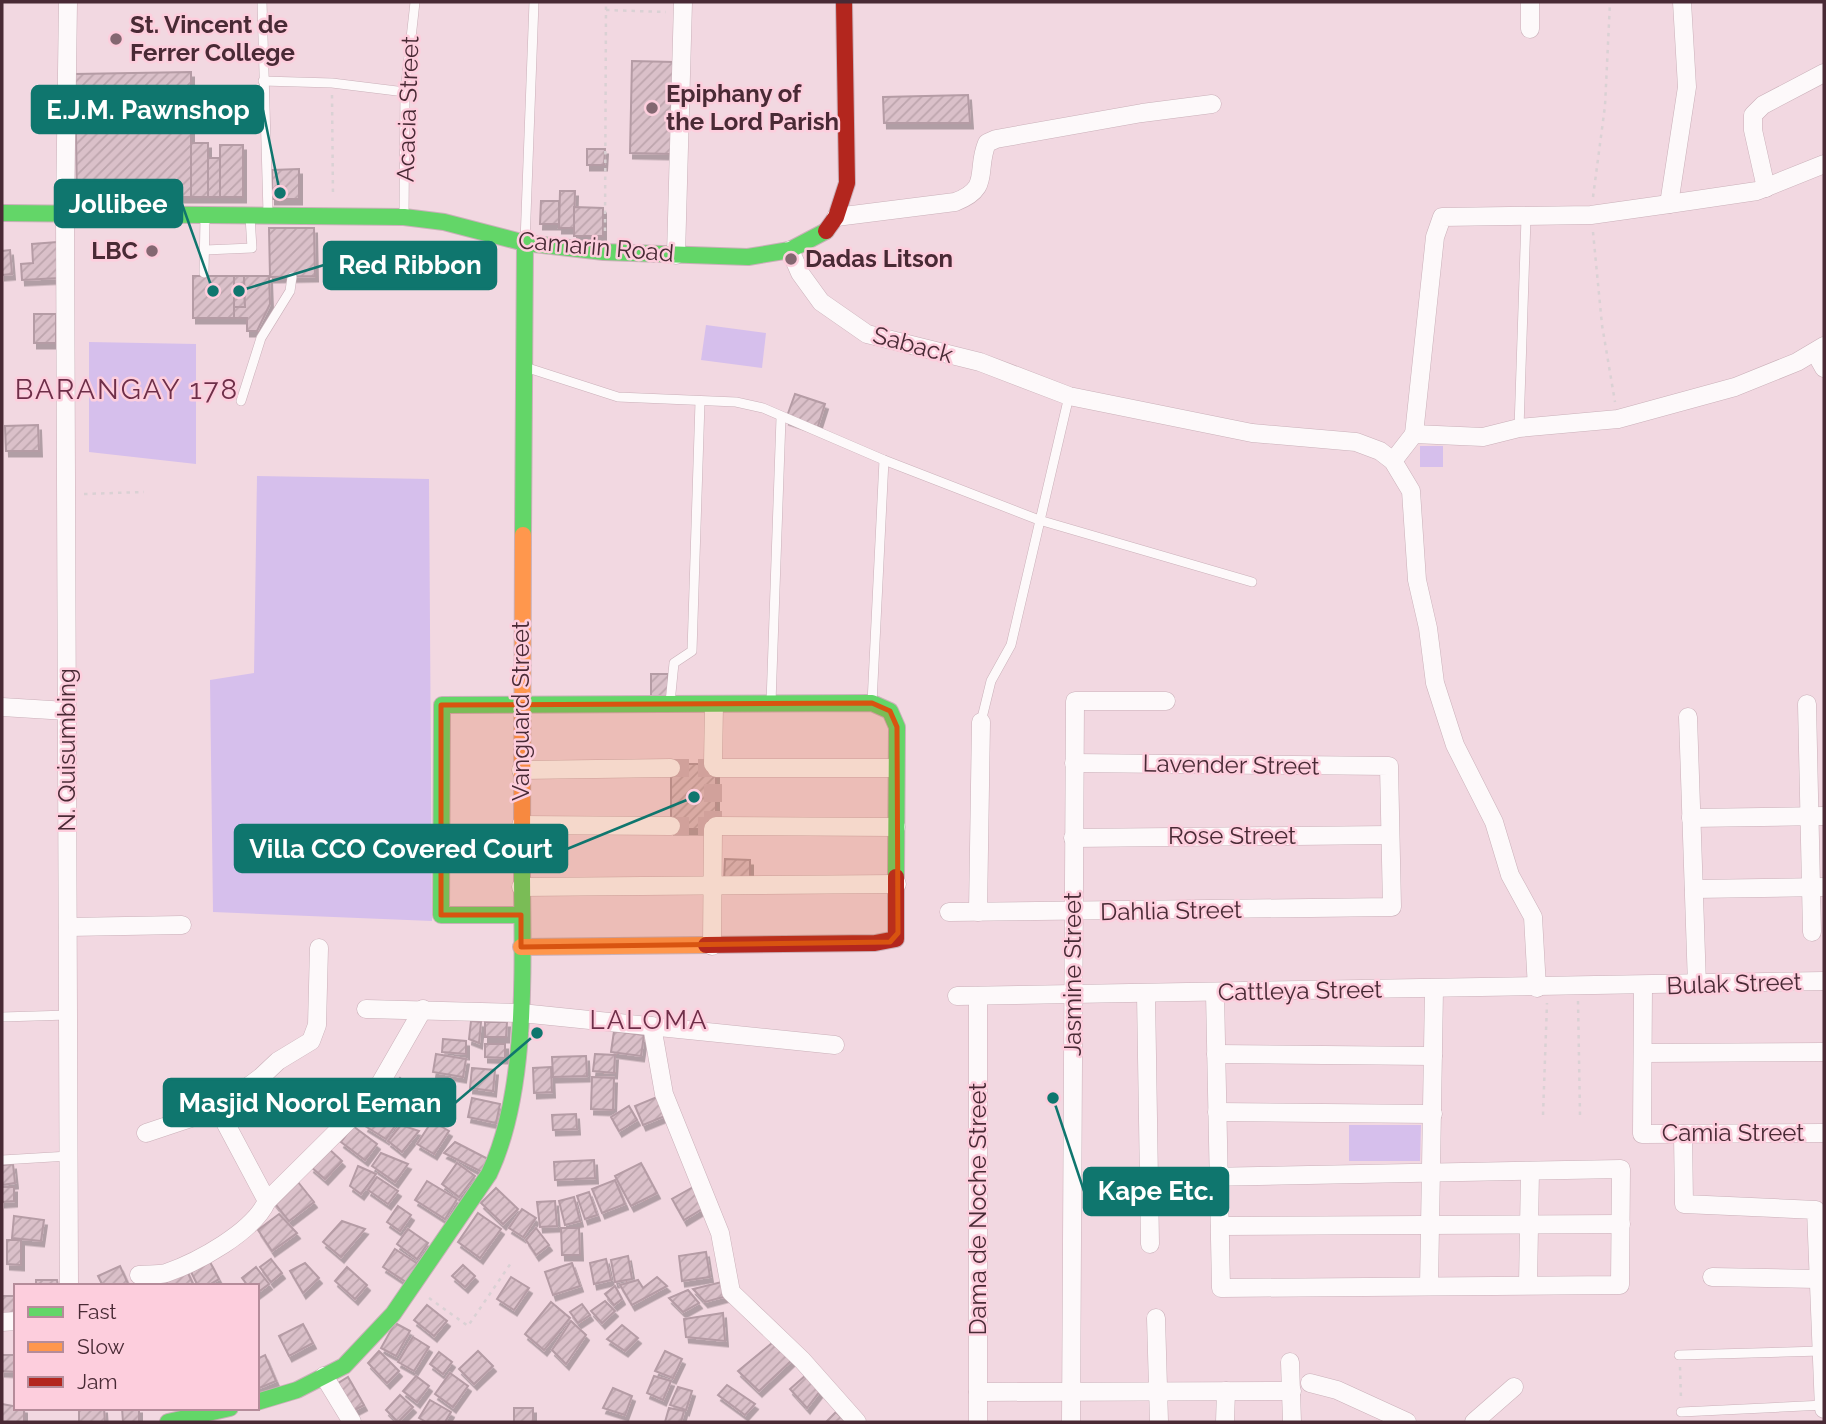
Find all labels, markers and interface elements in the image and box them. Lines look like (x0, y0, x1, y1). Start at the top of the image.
place label: St. Vincent de Ferrer College (130, 10, 295, 67)
marker: St. Vincent de Ferrer College (108, 31, 124, 47)
street label: Acacia Street (390, 35, 425, 183)
place label: Epiphany of the Lord Parish (666, 79, 839, 136)
callout: E.J.M. Pawnshop (32, 86, 263, 133)
text: E.J.M. Pawnshop (46, 95, 250, 125)
marker: Epiphany of the Lord Parish (644, 100, 660, 116)
callout: Jollibee (55, 180, 182, 227)
text: Jollibee (68, 189, 168, 219)
street label: Camarin Road (517, 225, 675, 268)
place label: LBC (91, 236, 139, 265)
callout: Red Ribbon (324, 242, 496, 289)
marker: LBC (144, 243, 160, 259)
place label: Dadas Litson (805, 244, 953, 273)
text: Red Ribbon (338, 250, 482, 280)
marker: Dadas Litson (783, 251, 799, 267)
street label: Saback (870, 320, 956, 369)
district label: BARANGAY 178 (15, 373, 239, 406)
street label: Vanguard Street (506, 621, 535, 801)
street label: N. Quisumbing (52, 668, 81, 832)
street label: Lavender Street (1142, 748, 1320, 781)
street label: Rose Street (1168, 821, 1296, 850)
callout: Villa CCO Covered Court (235, 825, 567, 872)
text: Villa CCO Covered Court (249, 834, 553, 864)
street label: Jasmine Street (1058, 892, 1087, 1056)
street label: Dahlia Street (1100, 895, 1242, 926)
street label: Bulak Street (1666, 967, 1802, 1000)
street label: Cattleya Street (1218, 975, 1382, 1006)
district label: LALOMA (589, 1005, 709, 1035)
callout: Masjid Noorol Eeman (164, 1079, 455, 1126)
street label: Dama de Noche Street (963, 1082, 992, 1336)
text: Masjid Noorol Eeman (179, 1088, 441, 1118)
street label: Camia Street (1662, 1118, 1804, 1147)
callout: Kape Etc. (1084, 1168, 1228, 1215)
text: Kape Etc. (1098, 1176, 1214, 1206)
legend (14, 1284, 259, 1410)
text: Fast (77, 1299, 117, 1324)
text: Slow (77, 1334, 125, 1359)
text: Jam (77, 1369, 118, 1394)

